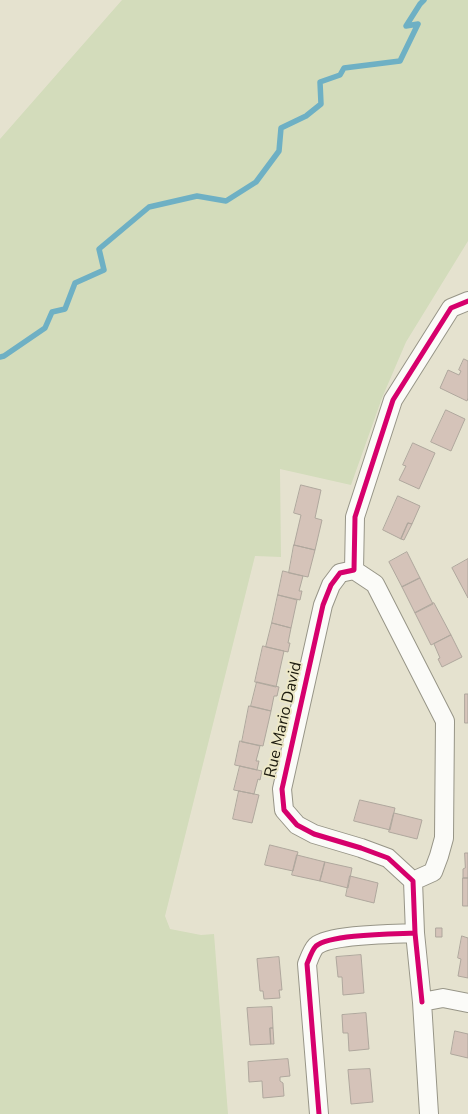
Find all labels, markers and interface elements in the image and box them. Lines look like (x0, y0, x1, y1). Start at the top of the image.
street label: Rue Mario David (261, 660, 307, 780)

